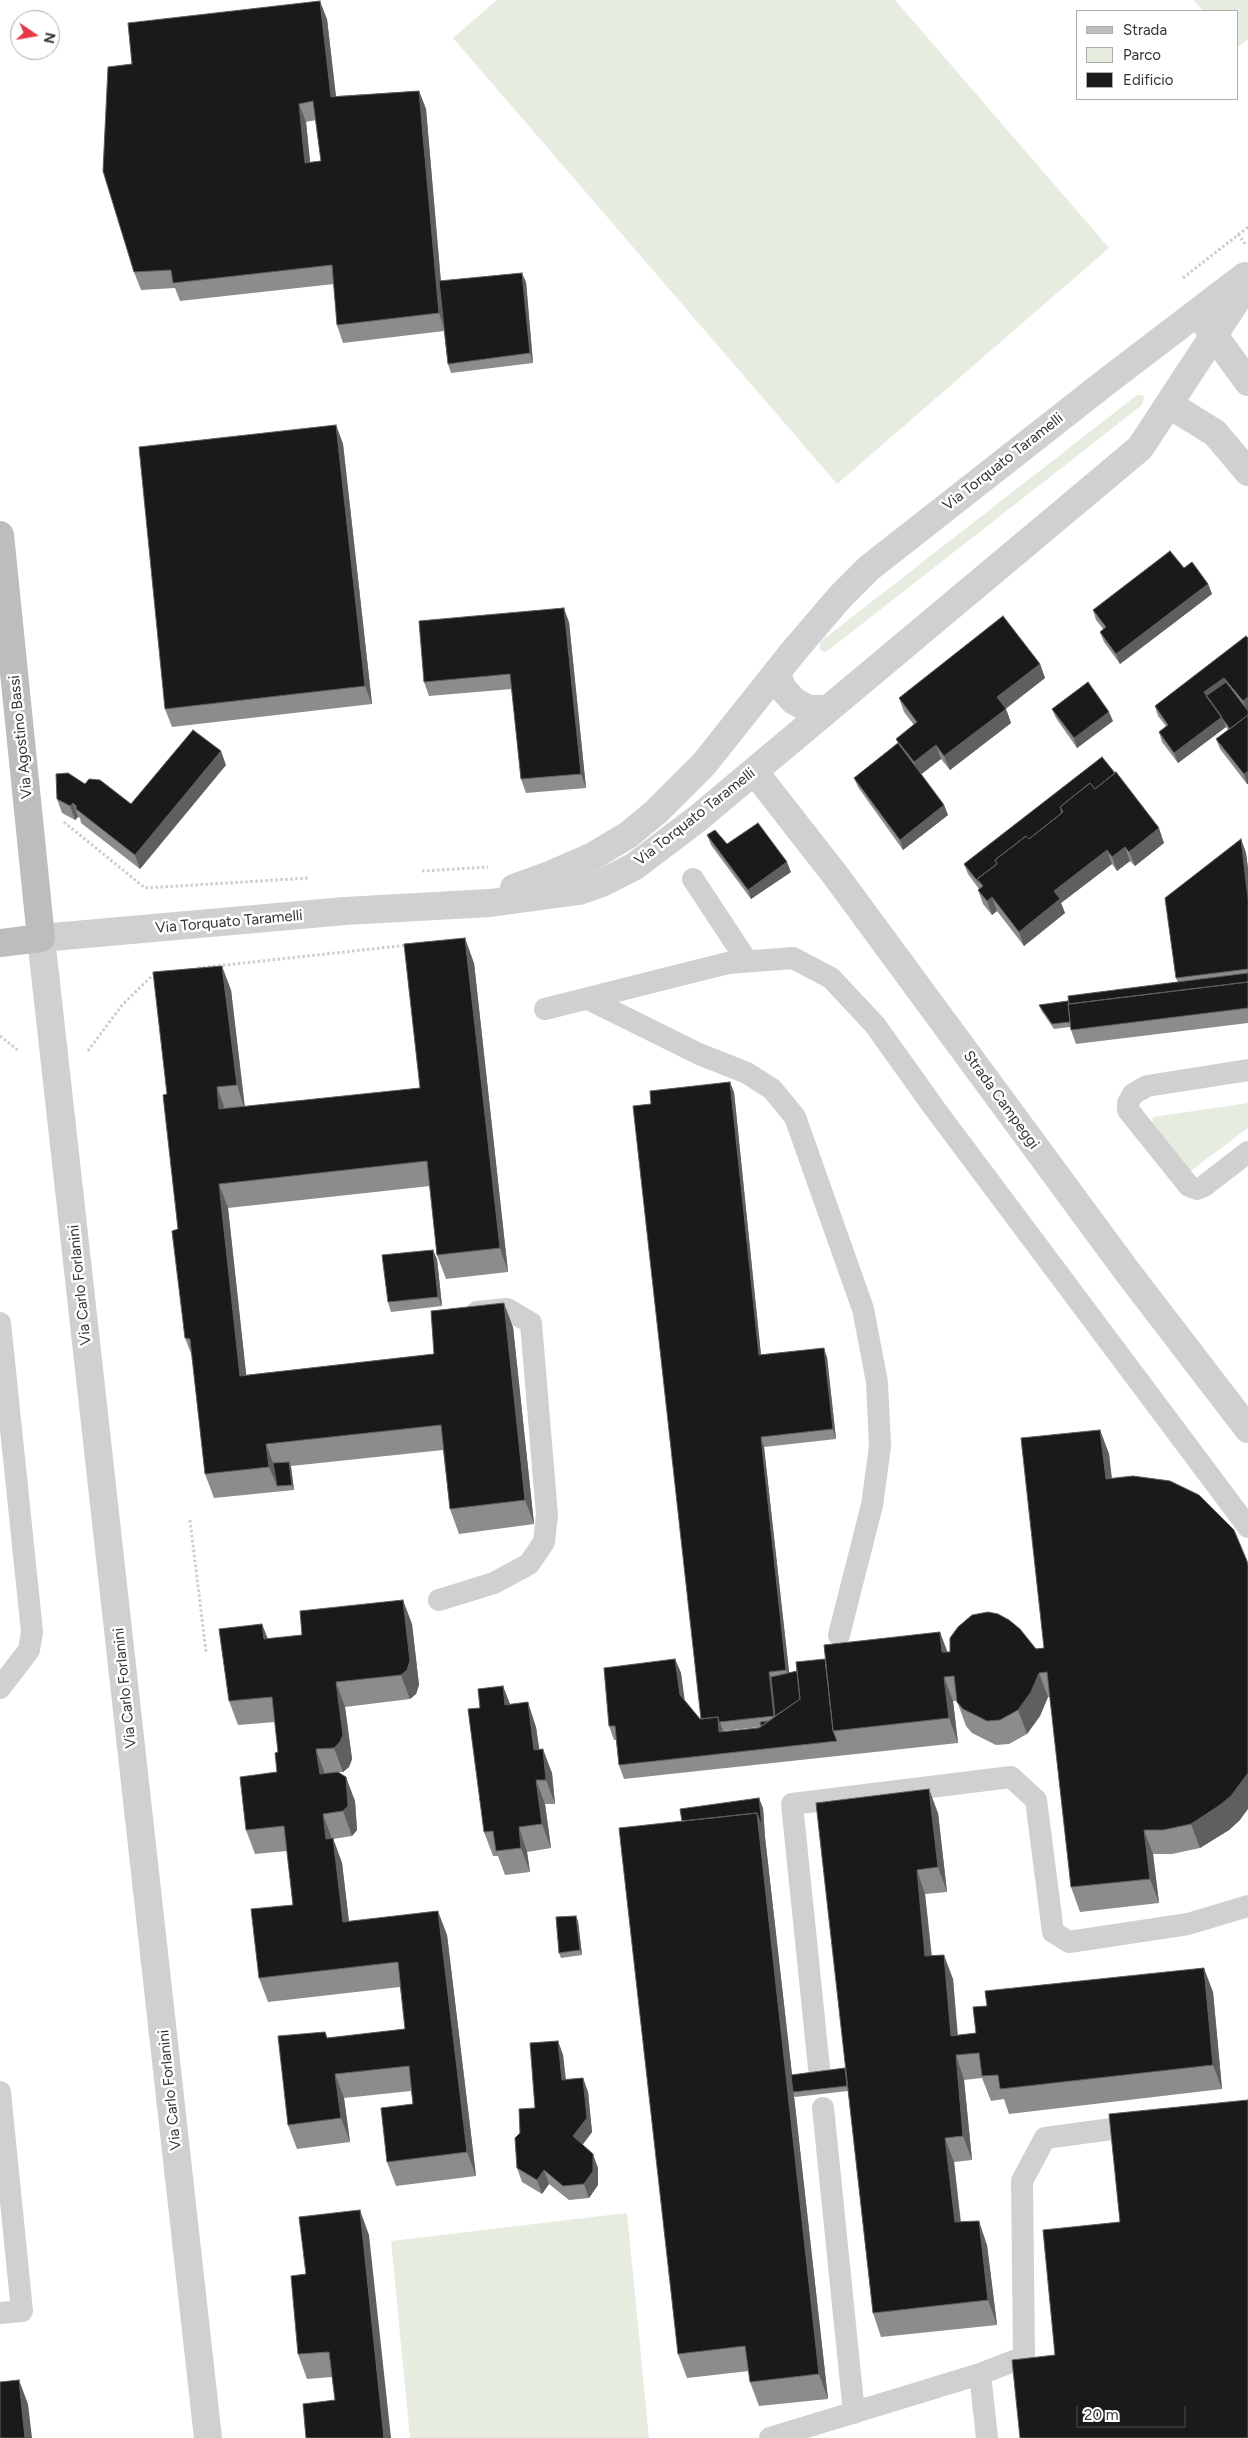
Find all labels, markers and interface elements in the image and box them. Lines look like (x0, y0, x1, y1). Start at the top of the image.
north arrow (10, 10, 60, 60)
legend (1076, 10, 1238, 100)
text: Strada (1123, 21, 1167, 39)
text: N (40, 31, 59, 45)
text: Parco (1123, 46, 1161, 64)
text: Edificio (1123, 71, 1173, 89)
street label: Via Torquato Taramelli (939, 409, 1067, 515)
street label: Via Agostino Bassi (6, 674, 36, 800)
street label: Via Torquato Taramelli (631, 764, 759, 870)
street label: Via Torquato Taramelli (155, 907, 303, 937)
street label: Strada Campeggi (959, 1047, 1043, 1153)
street label: Via Carlo Forlanini (65, 1224, 95, 1346)
street label: Via Carlo Forlanini (110, 1627, 140, 1749)
street label: Via Carlo Forlanini (155, 2029, 185, 2151)
scale bar (1078, 2396, 1188, 2428)
text: 20 m (1084, 2406, 1118, 2424)

